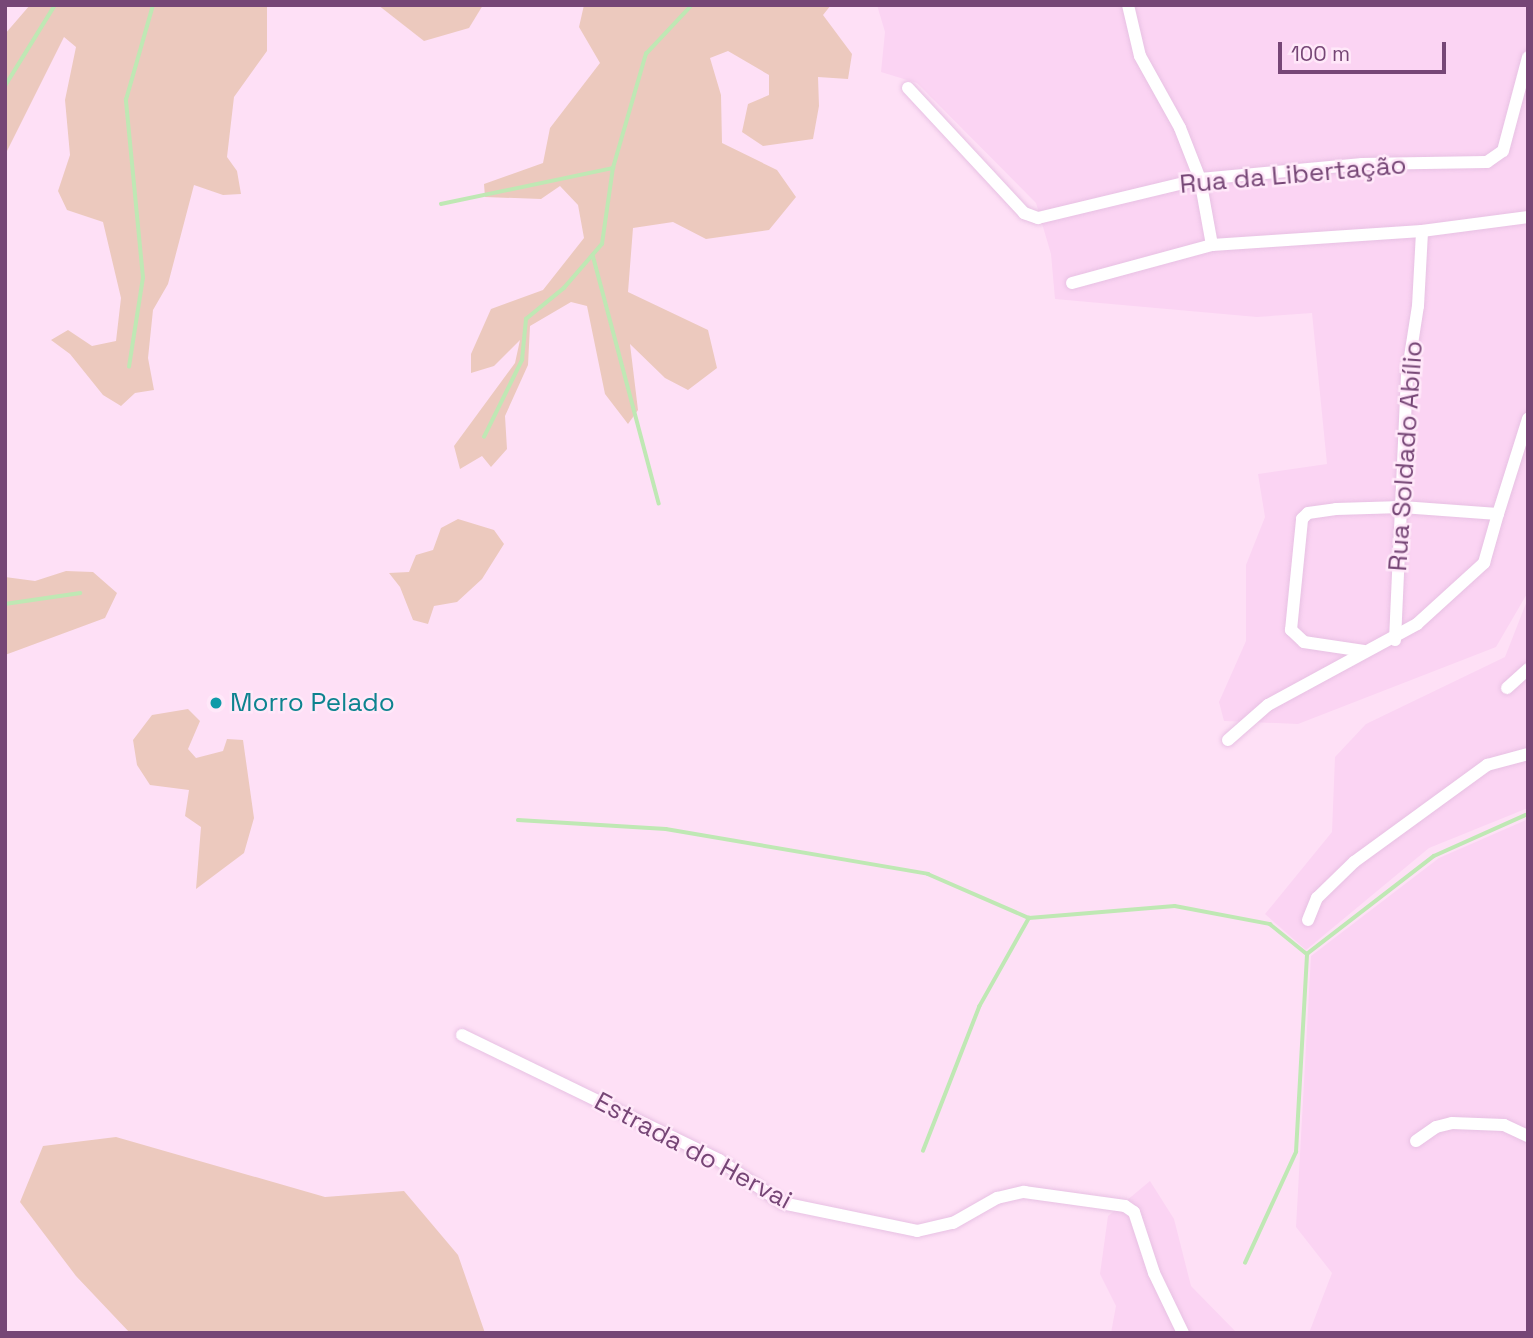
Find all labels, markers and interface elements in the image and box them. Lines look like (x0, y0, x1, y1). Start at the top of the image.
scale bar (1281, 28, 1449, 72)
text: 100 m (1291, 40, 1350, 67)
street label: Rua da Libertação (1178, 150, 1408, 200)
street label: Rua Soldado Abílio (1382, 339, 1430, 573)
place label: Morro Pelado (230, 687, 395, 719)
marker: Morro Pelado (208, 695, 224, 711)
street label: Estrada do Hervai (589, 1086, 797, 1216)

